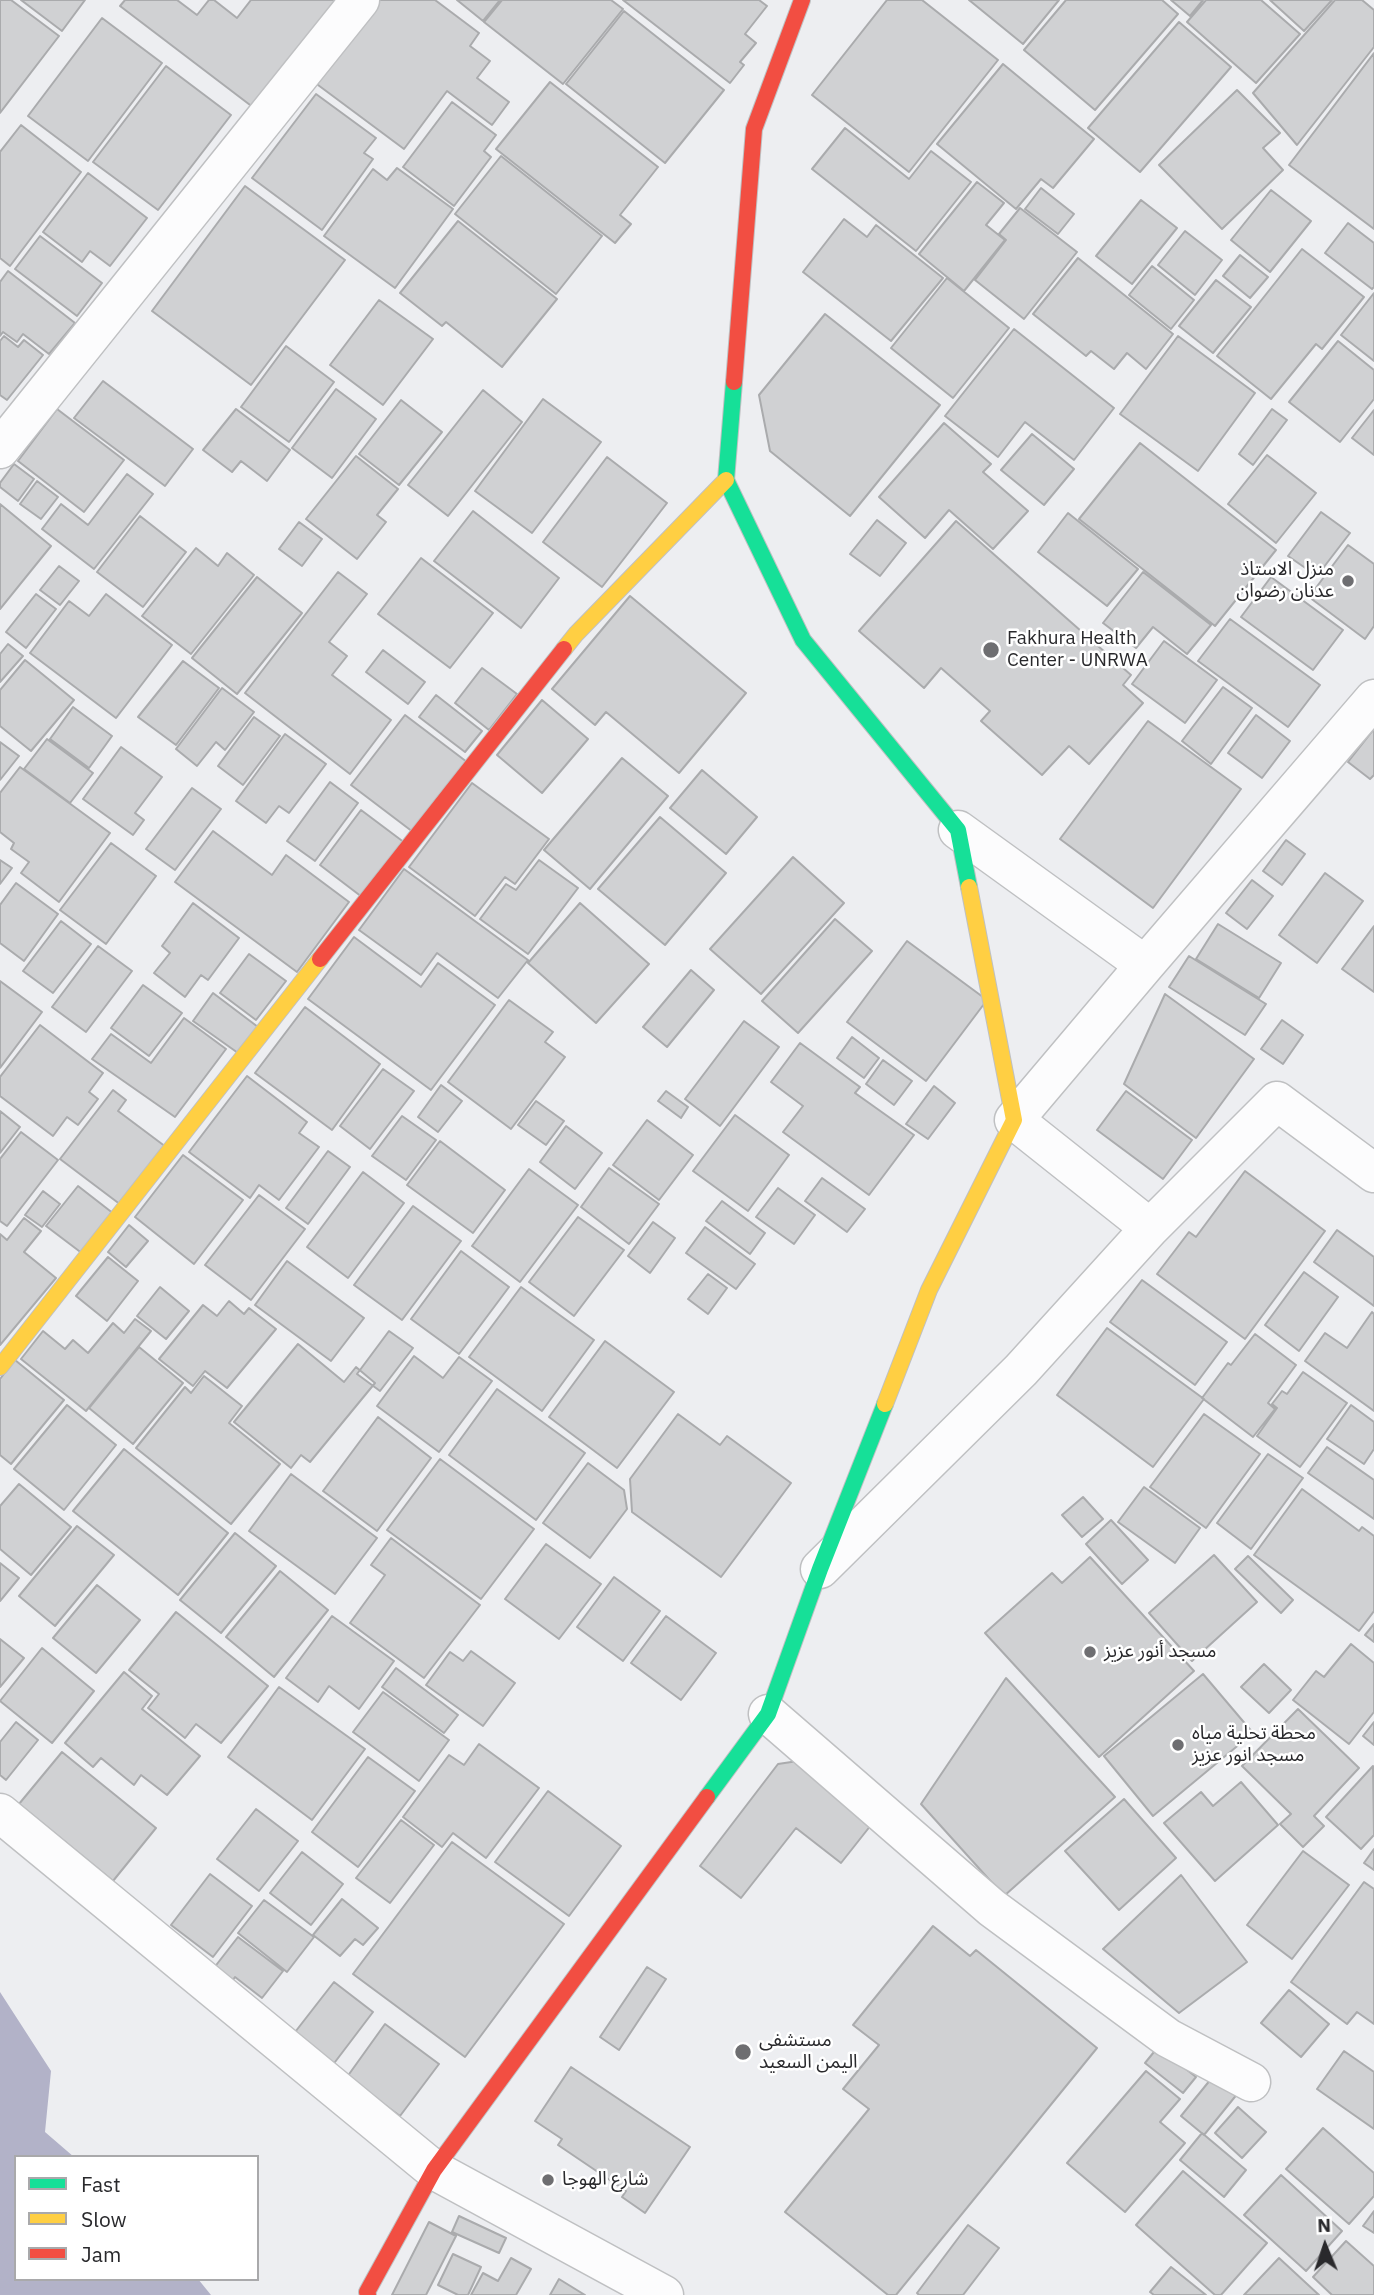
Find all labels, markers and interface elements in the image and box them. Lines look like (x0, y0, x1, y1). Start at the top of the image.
place label: منزل الاستاذ عدنان رضوان (1236, 559, 1334, 603)
marker: منزل الاستاذ عدنان رضوان (1340, 573, 1356, 589)
place label: Fakhura Health Center - UNRWA (1007, 628, 1148, 672)
marker: Fakhura Health Center - UNRWA (981, 640, 1001, 660)
place label: مسجد أنور عزيز (1104, 1641, 1217, 1663)
marker: مسجد أنور عزيز (1082, 1644, 1098, 1660)
place label: محطة تحلية مياه مسجد انور عزيز (1192, 1723, 1316, 1767)
marker: محطة تحلية مياه مسجد انور عزيز (1170, 1737, 1186, 1753)
place label: مستشفى اليمن السعيد (759, 2030, 858, 2074)
marker: مستشفى اليمن السعيد (733, 2042, 753, 2062)
legend (14, 2155, 259, 2281)
place label: شارع الهوجا (562, 2169, 648, 2191)
text: Fast (81, 2170, 121, 2198)
marker: شارع الهوجا (540, 2172, 556, 2188)
text: Slow (81, 2205, 127, 2233)
north arrow (1290, 2211, 1360, 2281)
text: N (1317, 2213, 1332, 2237)
text: Jam (81, 2240, 121, 2268)

